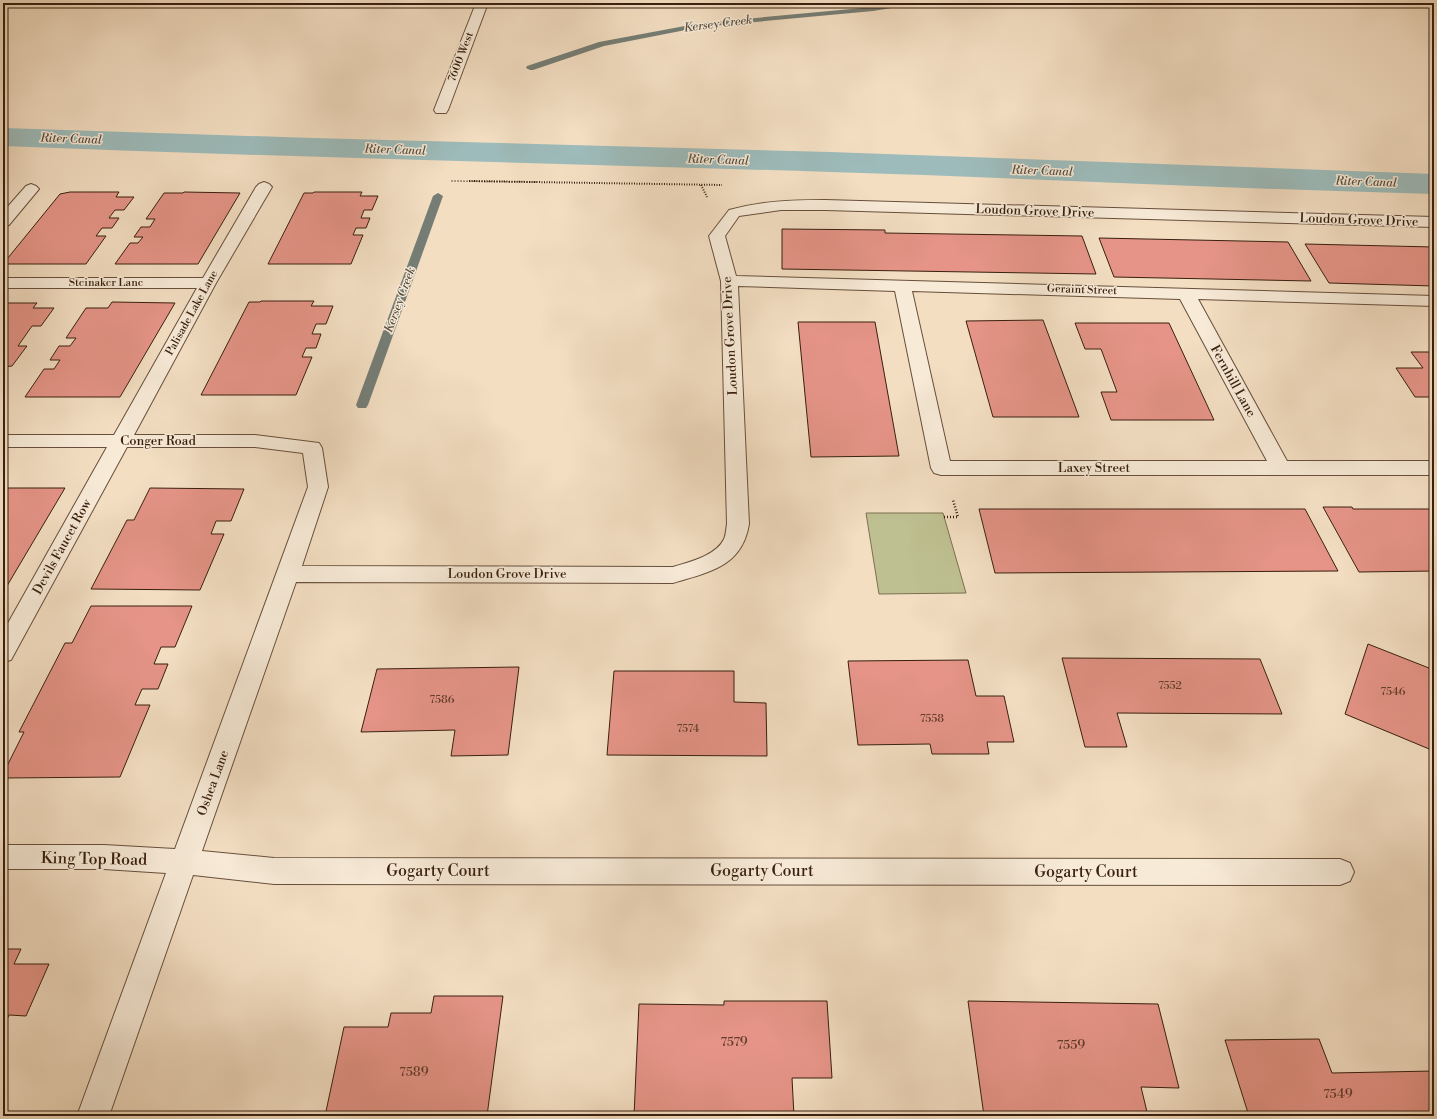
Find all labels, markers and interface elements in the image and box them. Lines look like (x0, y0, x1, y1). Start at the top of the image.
water label: Kersey Creek (683, 12, 753, 36)
street label: 7600 West (445, 30, 477, 84)
water label: Riter Canal (39, 130, 102, 148)
water label: Riter Canal (363, 141, 426, 159)
water label: Riter Canal (686, 151, 749, 169)
water label: Riter Canal (1010, 162, 1073, 180)
water label: Riter Canal (1334, 173, 1397, 191)
street label: Loudon Grove Drive (975, 201, 1095, 221)
street label: Loudon Grove Drive (1299, 210, 1419, 230)
water label: Kersey Creek (381, 265, 419, 335)
street label: Palisade Lake Lane (163, 268, 221, 358)
street label: Steinaker Lane (69, 276, 144, 290)
street label: Loudon Grove Drive (719, 276, 741, 396)
street label: Geraint Street (1047, 282, 1117, 298)
street label: Fernhill Lane (1207, 342, 1260, 420)
street label: Conger Road (120, 433, 196, 449)
street label: Laxey Street (1058, 460, 1131, 476)
street label: Devils Faucet Row (29, 496, 95, 598)
street label: Loudon Grove Drive (447, 566, 567, 582)
house number: 7552 (1158, 679, 1182, 693)
house number: 7546 (1381, 685, 1406, 699)
house number: 7586 (430, 693, 455, 707)
house number: 7558 (920, 712, 944, 726)
house number: 7574 (677, 722, 700, 736)
street label: Oshea Lane (194, 747, 232, 818)
street label: King Top Road (41, 848, 147, 870)
street label: Gogarty Court (386, 861, 490, 881)
street label: Gogarty Court (710, 861, 814, 881)
street label: Gogarty Court (1034, 862, 1138, 882)
house number: 7579 (720, 1034, 748, 1050)
house number: 7559 (1057, 1037, 1085, 1053)
house number: 7589 (399, 1064, 429, 1080)
house number: 7549 (1323, 1086, 1353, 1102)

